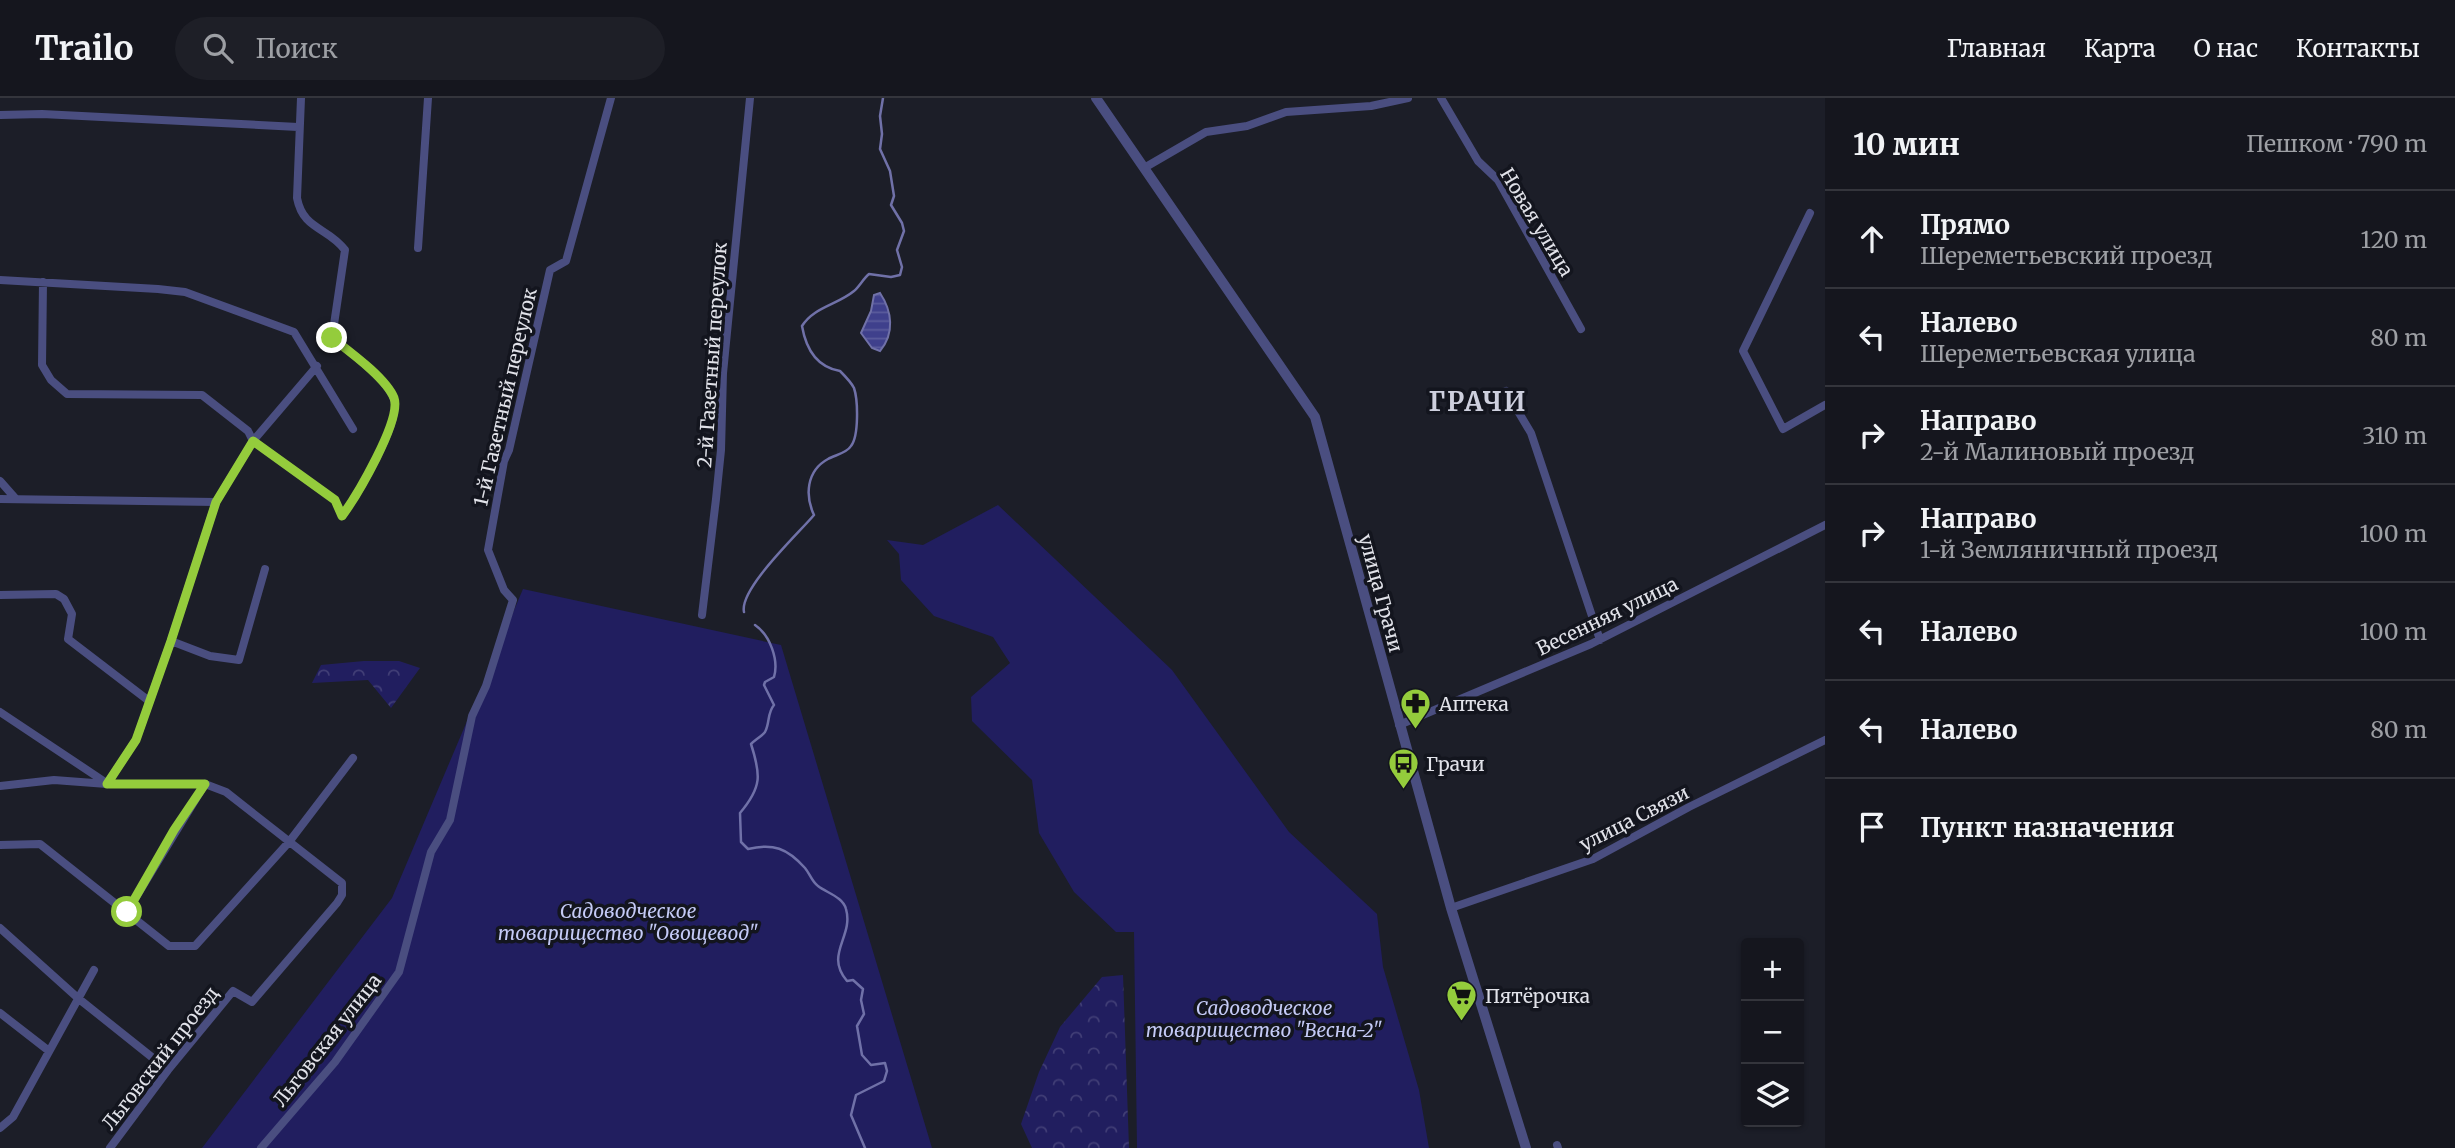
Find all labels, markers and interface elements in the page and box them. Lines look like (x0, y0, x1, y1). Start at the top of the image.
search box (175, 17, 665, 80)
text: Trailo (35, 28, 133, 69)
icon: search (199, 29, 237, 67)
text: Поиск (255, 32, 338, 65)
text: Главная (1947, 33, 2046, 64)
text: Карта (2084, 33, 2156, 64)
text: О нас (2194, 33, 2258, 64)
text: Контакты (2296, 33, 2420, 64)
text: 10 мин (1853, 125, 1960, 163)
text: Пешком · 790 m (2246, 129, 2427, 158)
street label: Новая улица (1495, 164, 1579, 280)
text: Прямо (1920, 208, 2010, 241)
icon: ahead (1853, 220, 1891, 258)
text: 120 m (2361, 225, 2427, 254)
street label: 2-й Газетный переулок (692, 241, 732, 469)
text: Шереметьевский проезд (1920, 241, 2213, 270)
street label: 1-й Газетный переулок (468, 286, 542, 508)
text: Налево (1920, 306, 2018, 339)
icon: left (1853, 318, 1891, 356)
route end (316, 322, 347, 353)
text: 80 m (2370, 323, 2427, 352)
text: Шереметьевская улица (1920, 339, 2196, 368)
district label: ГРАЧИ (1428, 385, 1528, 418)
text: Направо (1920, 404, 2037, 437)
icon: right (1853, 416, 1891, 454)
text: 310 m (2362, 421, 2427, 450)
text: 2-й Малиновый проезд (1920, 437, 2195, 466)
text: Направо (1920, 502, 2037, 535)
icon: right (1853, 514, 1891, 552)
text: 100 m (2359, 519, 2427, 548)
street label: улица Грачи (1354, 531, 1408, 655)
text: 1-й Земляничный проезд (1920, 535, 2218, 564)
street label: Весенняя улица (1532, 571, 1682, 661)
icon: left (1853, 612, 1891, 650)
text: Налево (1920, 615, 2018, 648)
text: 100 m (2359, 617, 2427, 646)
pharmacy icon: Аптека (1399, 687, 1433, 731)
place label: Аптека (1438, 692, 1509, 716)
icon: left (1853, 710, 1891, 748)
text: Налево (1920, 713, 2018, 746)
text: 80 m (2370, 715, 2427, 744)
bus stop icon: Грачи (1386, 747, 1420, 791)
place label: Грачи (1426, 752, 1485, 776)
street label: улица Связи (1575, 780, 1693, 856)
icon: arrive (1853, 808, 1891, 846)
text: Пункт назначения (1920, 811, 2174, 844)
route start (111, 896, 142, 927)
park label: Садоводческое товарищество "Овощевод" (498, 899, 758, 945)
map controls (1741, 938, 1804, 1127)
button: + (1741, 938, 1804, 1001)
street label: Льговская улица (268, 969, 386, 1111)
supermarket icon: Пятёрочка (1445, 979, 1479, 1023)
street label: Льговский проезд (96, 981, 224, 1135)
place label: Пятёрочка (1485, 984, 1590, 1008)
park label: Садоводческое товарищество "Весна-2" (1146, 996, 1383, 1042)
button: − (1741, 1001, 1804, 1064)
button: layers (1741, 1064, 1804, 1127)

